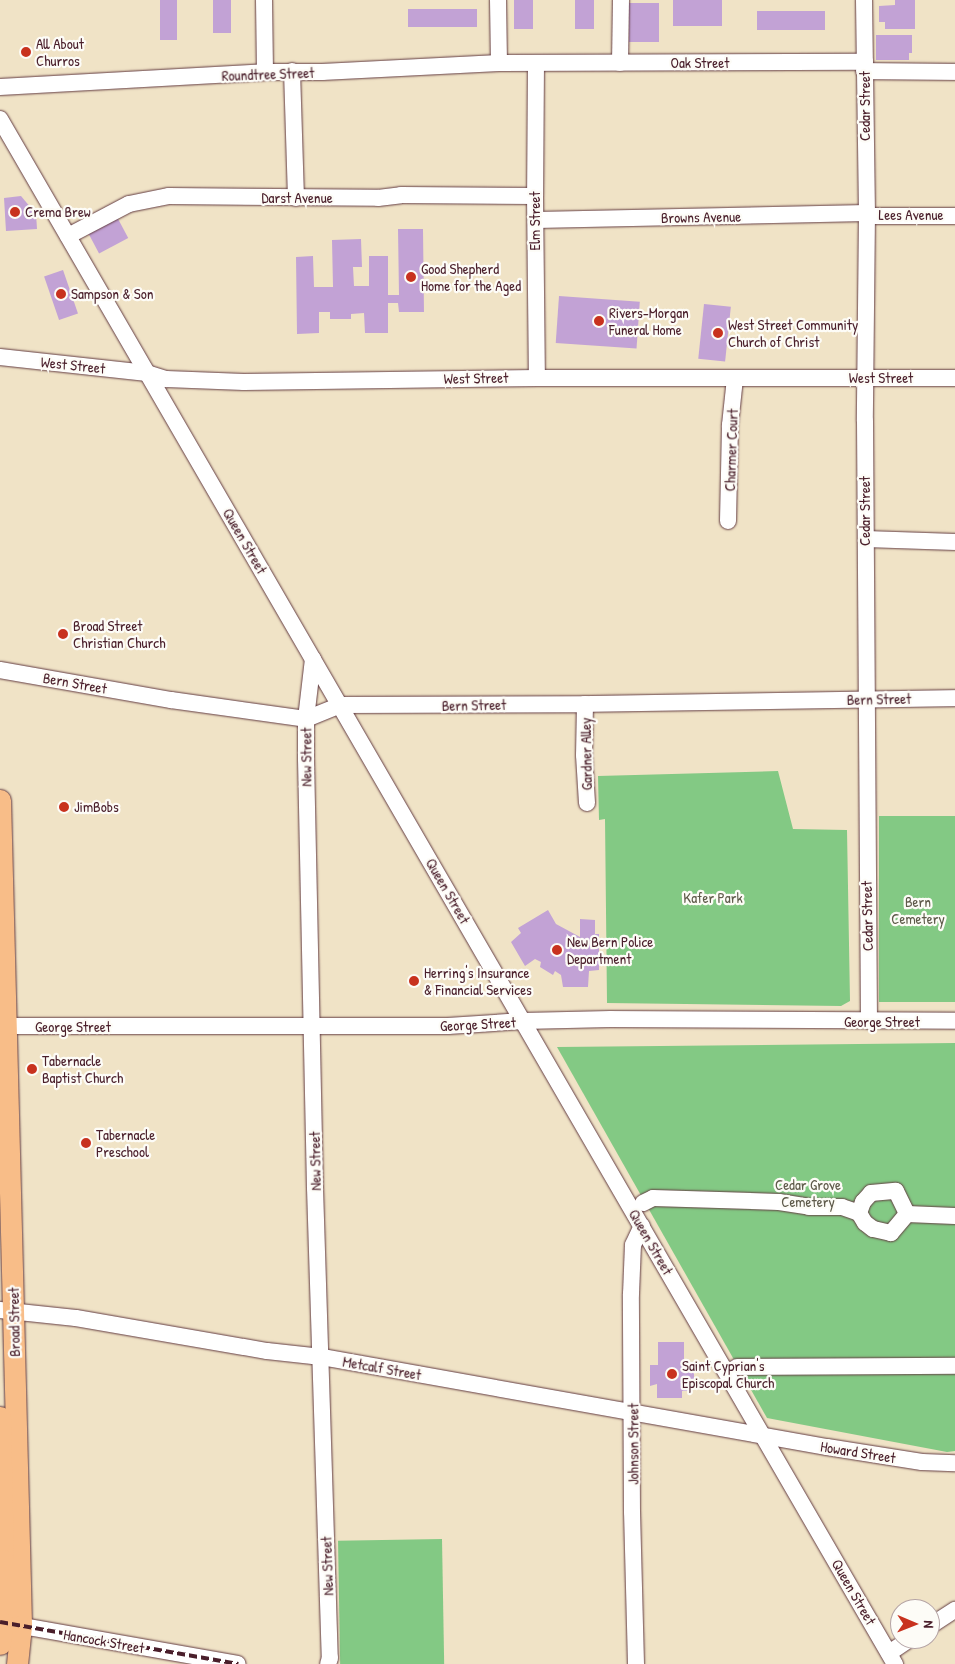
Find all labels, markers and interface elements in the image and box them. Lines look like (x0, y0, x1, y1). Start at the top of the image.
place label: All About Churros (36, 34, 84, 69)
marker: All About Churros (20, 46, 32, 58)
street label: Oak Street (671, 54, 729, 72)
street label: Roundtree Street (221, 63, 315, 85)
street label: Cedar Street (856, 71, 874, 141)
street label: Darst Avenue (261, 189, 333, 207)
street label: Elm Street (526, 191, 544, 251)
place label: Crema Brew (25, 203, 91, 221)
marker: Crema Brew (9, 206, 21, 218)
street label: Lees Avenue (879, 206, 943, 224)
street label: Browns Avenue (661, 207, 741, 227)
place label: Good Shepherd Home for the Aged (421, 259, 521, 294)
marker: Good Shepherd Home for the Aged (405, 271, 417, 283)
place label: Sampson & Son (71, 285, 154, 303)
marker: Sampson & Son (55, 288, 67, 300)
place label: Rivers-Morgan Funeral Home (609, 303, 689, 338)
marker: Rivers-Morgan Funeral Home (593, 315, 605, 327)
place label: West Street Community Church of Christ (728, 315, 858, 350)
marker: West Street Community Church of Christ (712, 327, 724, 339)
street label: West Street (40, 353, 106, 377)
street label: West Street (444, 368, 508, 388)
street label: West Street (849, 369, 913, 387)
street label: Charmer Court (721, 408, 741, 492)
street label: Cedar Street (856, 476, 874, 546)
street label: Queen Street (219, 505, 271, 577)
place label: Broad Street Christian Church (73, 616, 165, 651)
marker: Broad Street Christian Church (57, 628, 69, 640)
street label: Bern Street (42, 669, 108, 697)
street label: Bern Street (847, 689, 911, 709)
street label: Bern Street (442, 695, 506, 715)
street label: Gardner Alley (576, 717, 596, 791)
street label: New Street (297, 727, 315, 787)
place label: JimBobs (74, 798, 119, 816)
marker: JimBobs (58, 801, 70, 813)
street label: Queen Street (422, 855, 474, 927)
street label: Cedar Street (857, 881, 877, 951)
park label: Kafer Park (683, 889, 743, 907)
park label: Bern Cemetery (891, 892, 945, 927)
place label: New Bern Police Department (567, 932, 653, 967)
marker: New Bern Police Department (551, 944, 563, 956)
place label: Herring's Insurance & Financial Services (424, 963, 532, 998)
marker: Herring's Insurance & Financial Services (408, 975, 420, 987)
street label: George Street (440, 1013, 516, 1035)
street label: George Street (844, 1013, 920, 1031)
street label: George Street (35, 1018, 111, 1036)
place label: Tabernacle Baptist Church (42, 1051, 123, 1086)
marker: Tabernacle Baptist Church (26, 1063, 38, 1075)
place label: Tabernacle Preschool (96, 1125, 155, 1160)
street label: New Street (305, 1131, 325, 1191)
marker: Tabernacle Preschool (80, 1137, 92, 1149)
park label: Cedar Grove Cemetery (775, 1175, 841, 1210)
street label: Queen Street (625, 1206, 677, 1278)
street label: Broad Street (4, 1287, 24, 1357)
street label: Metcalf Street (341, 1352, 423, 1384)
place label: Saint Cyprian's Episcopal Church (682, 1356, 774, 1391)
marker: Saint Cyprian's Episcopal Church (666, 1368, 678, 1380)
street label: Johnson Street (624, 1403, 642, 1485)
street label: Howard Street (819, 1437, 897, 1467)
street label: New Street (317, 1536, 337, 1596)
street label: Queen Street (828, 1556, 880, 1628)
north arrow (890, 1599, 940, 1649)
text: N (920, 1620, 939, 1628)
street label: Hancock Street (62, 1625, 146, 1657)

